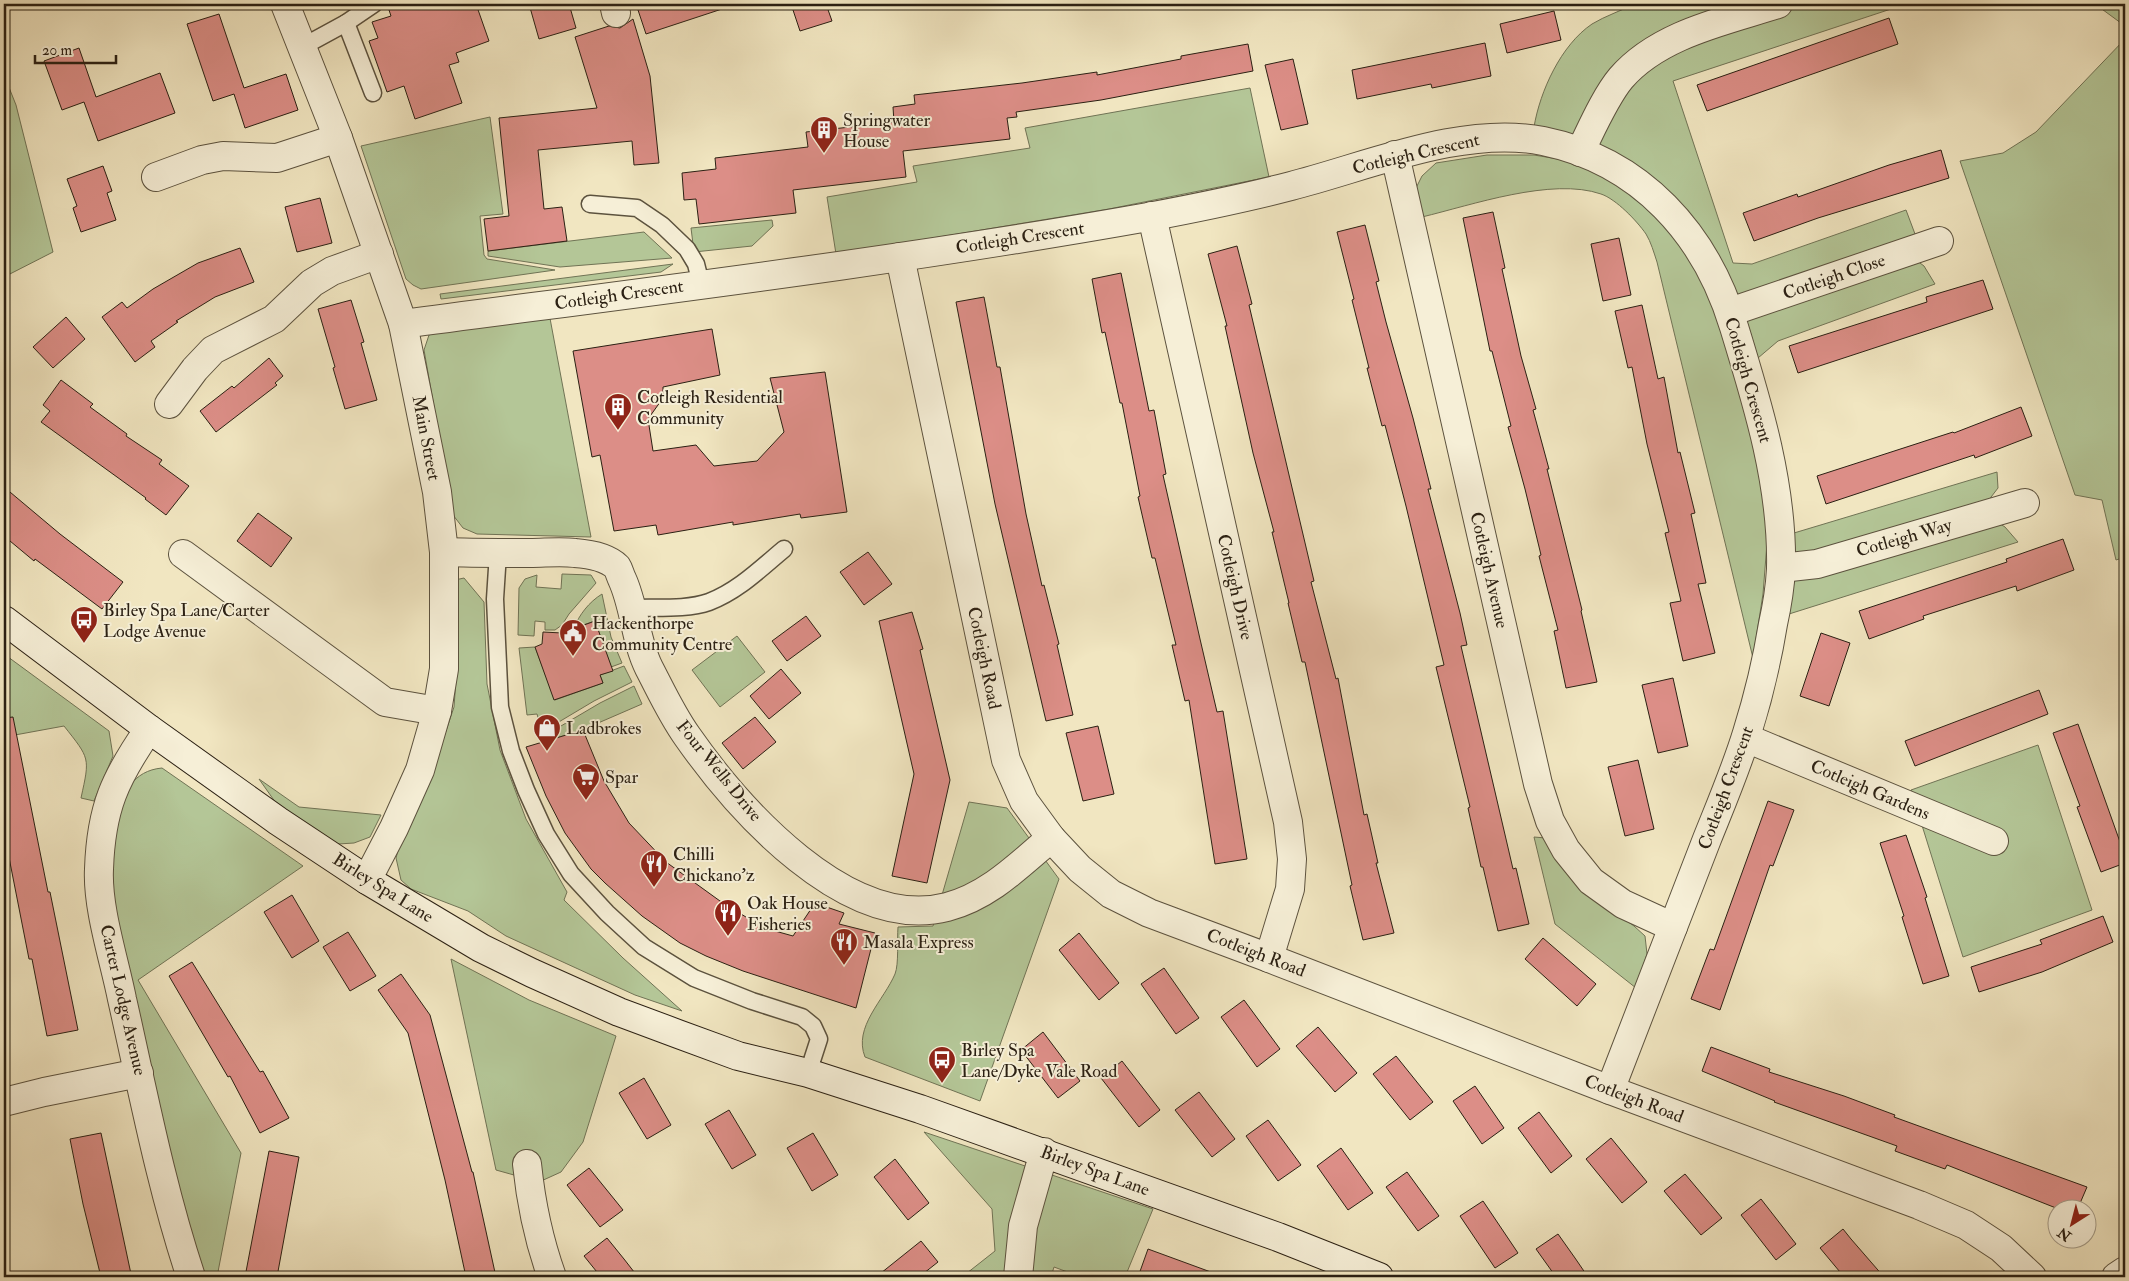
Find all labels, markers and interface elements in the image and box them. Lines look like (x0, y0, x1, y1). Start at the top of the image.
scale bar (35, 32, 116, 64)
text: 20 m (42, 41, 72, 60)
place label: Springwater House (843, 109, 930, 153)
building icon: Springwater House (809, 115, 839, 154)
street label: Cotleigh Crescent (1350, 128, 1482, 180)
street label: Cotleigh Crescent (954, 216, 1086, 260)
street label: Cotleigh Close (1780, 249, 1889, 305)
street label: Cotleigh Crescent (553, 275, 685, 315)
street label: Cotleigh Crescent (1719, 314, 1777, 446)
place label: Cotleigh Residential Community (637, 386, 783, 430)
building icon: Cotleigh Residential Community (603, 392, 633, 431)
street label: Main Street (407, 394, 446, 483)
street label: Cotleigh Avenue (1464, 510, 1514, 631)
street label: Cotleigh Way (1853, 513, 1956, 563)
street label: Cotleigh Drive (1212, 532, 1258, 643)
place label: Birley Spa Lane/Carter Lodge Avenue (103, 599, 270, 643)
bus stop icon: Birley Spa Lane/Carter Lodge Avenue (69, 605, 99, 644)
street label: Cotleigh Road (962, 605, 1006, 712)
place label: Hackenthorpe Community Centre (592, 612, 733, 656)
public building icon: Hackenthorpe Community Centre (558, 618, 588, 657)
shop icon: Ladbrokes (532, 713, 562, 752)
street label: Four Wells Drive (671, 716, 767, 827)
place label: Ladbrokes (566, 717, 641, 740)
street label: Cotleigh Crescent (1693, 723, 1759, 853)
street label: Cotleigh Gardens (1807, 754, 1933, 826)
supermarket icon: Spar (571, 762, 601, 801)
place label: Spar (605, 766, 639, 789)
place label: Chilli Chickano'z (673, 843, 755, 887)
street label: Birley Spa Lane (328, 848, 438, 928)
restaurant icon: Chilli Chickano'z (639, 849, 669, 888)
place label: Oak House Fisheries (747, 892, 828, 936)
restaurant icon: Oak House Fisheries (713, 898, 743, 937)
street label: Carter Lodge Avenue (94, 922, 152, 1078)
street label: Cotleigh Road (1203, 924, 1309, 982)
restaurant icon: Masala Express (829, 927, 859, 966)
place label: Masala Express (863, 931, 974, 954)
place label: Birley Spa Lane/Dyke Vale Road (961, 1039, 1117, 1083)
bus stop icon: Birley Spa Lane/Dyke Vale Road (927, 1045, 957, 1084)
street label: Cotleigh Road (1581, 1070, 1687, 1128)
street label: Birley Spa Lane (1037, 1141, 1153, 1202)
north arrow (2046, 1198, 2096, 1248)
text: N (2054, 1223, 2076, 1245)

